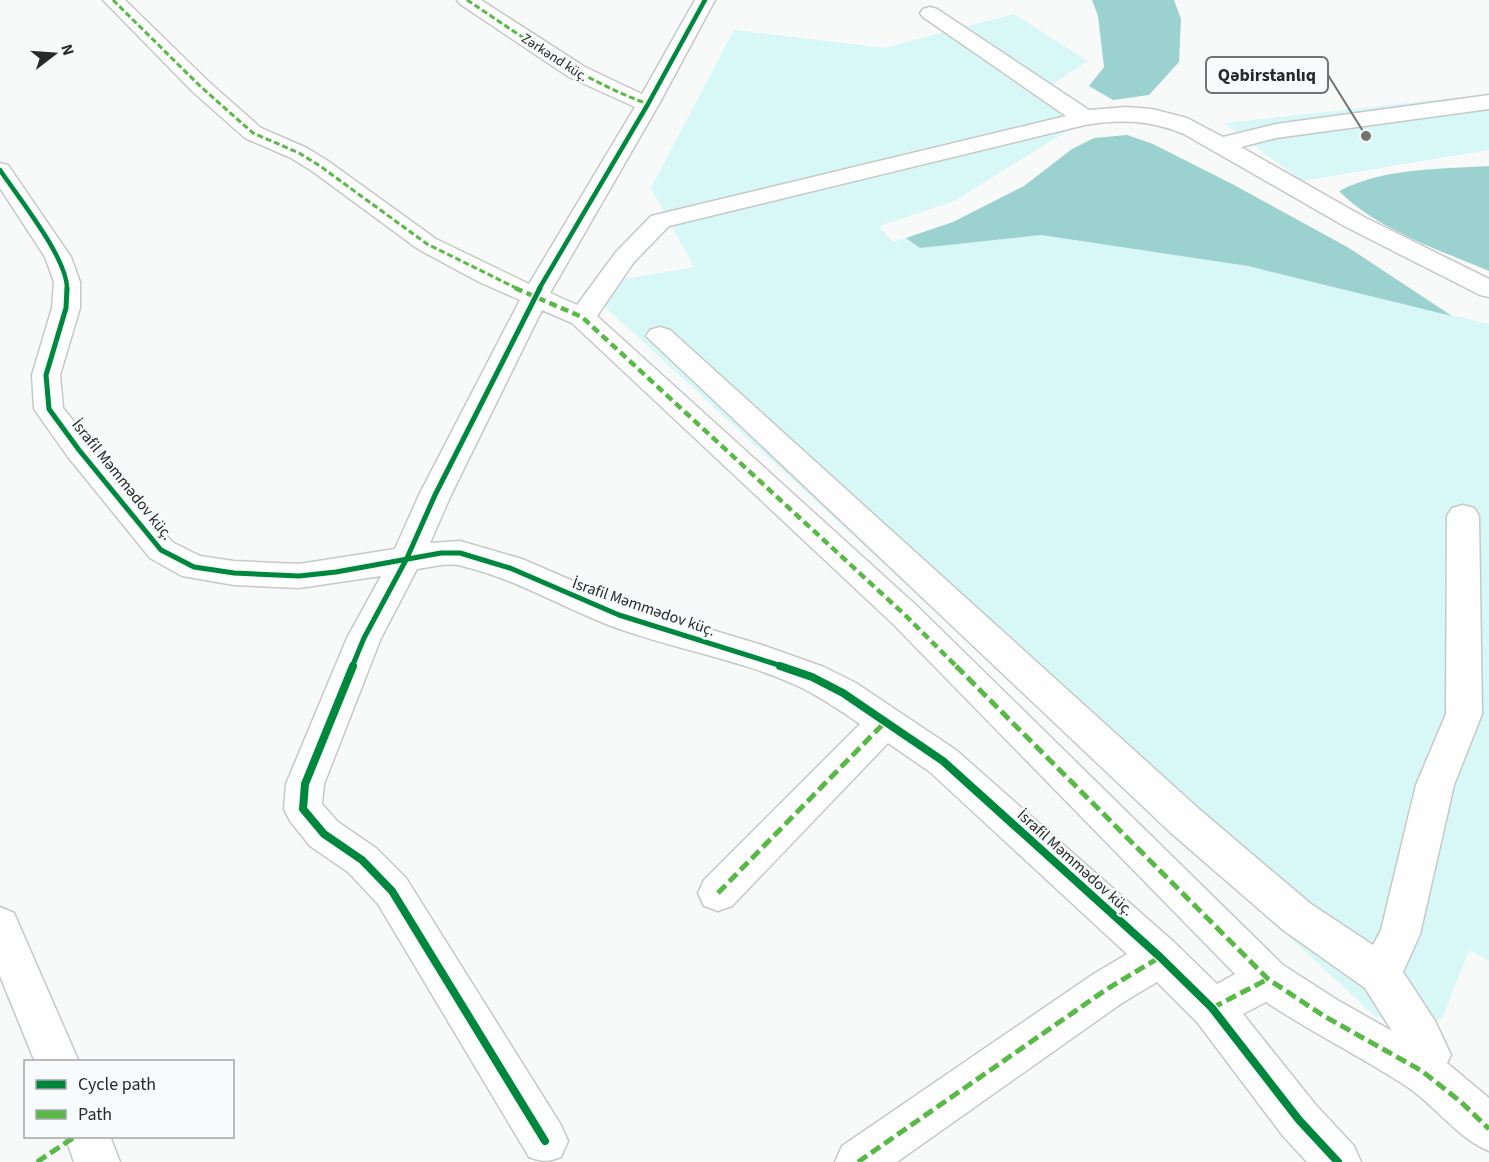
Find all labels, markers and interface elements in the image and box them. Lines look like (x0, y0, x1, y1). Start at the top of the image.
north arrow (24, 24, 84, 84)
street label: Zərkənd küç. (517, 29, 592, 87)
text: N (55, 42, 79, 58)
callout: Qəbirstanlıq (1206, 57, 1328, 93)
text: Qəbirstanlıq (1218, 63, 1316, 88)
street label: İsrafil Məmmədov küç. (66, 414, 178, 545)
street label: İsrafil Məmmədov küç. (569, 572, 718, 642)
street label: İsrafil Məmmədov küç. (1012, 804, 1138, 921)
legend (24, 1060, 234, 1138)
text: Cycle path (78, 1072, 156, 1097)
text: Path (78, 1102, 112, 1127)

